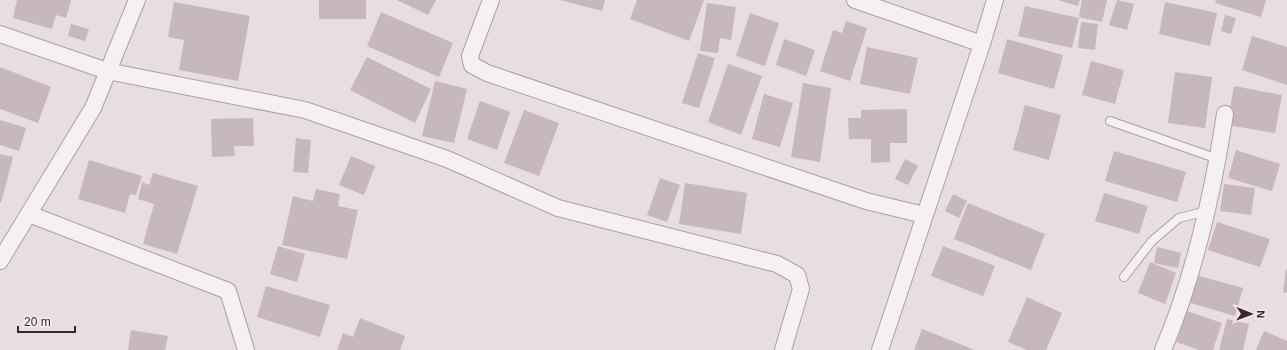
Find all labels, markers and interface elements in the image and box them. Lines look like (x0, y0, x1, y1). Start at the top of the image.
north arrow (1231, 294, 1271, 334)
scale bar (18, 308, 75, 334)
text: N (1255, 310, 1267, 318)
text: 20 m (24, 315, 51, 329)

